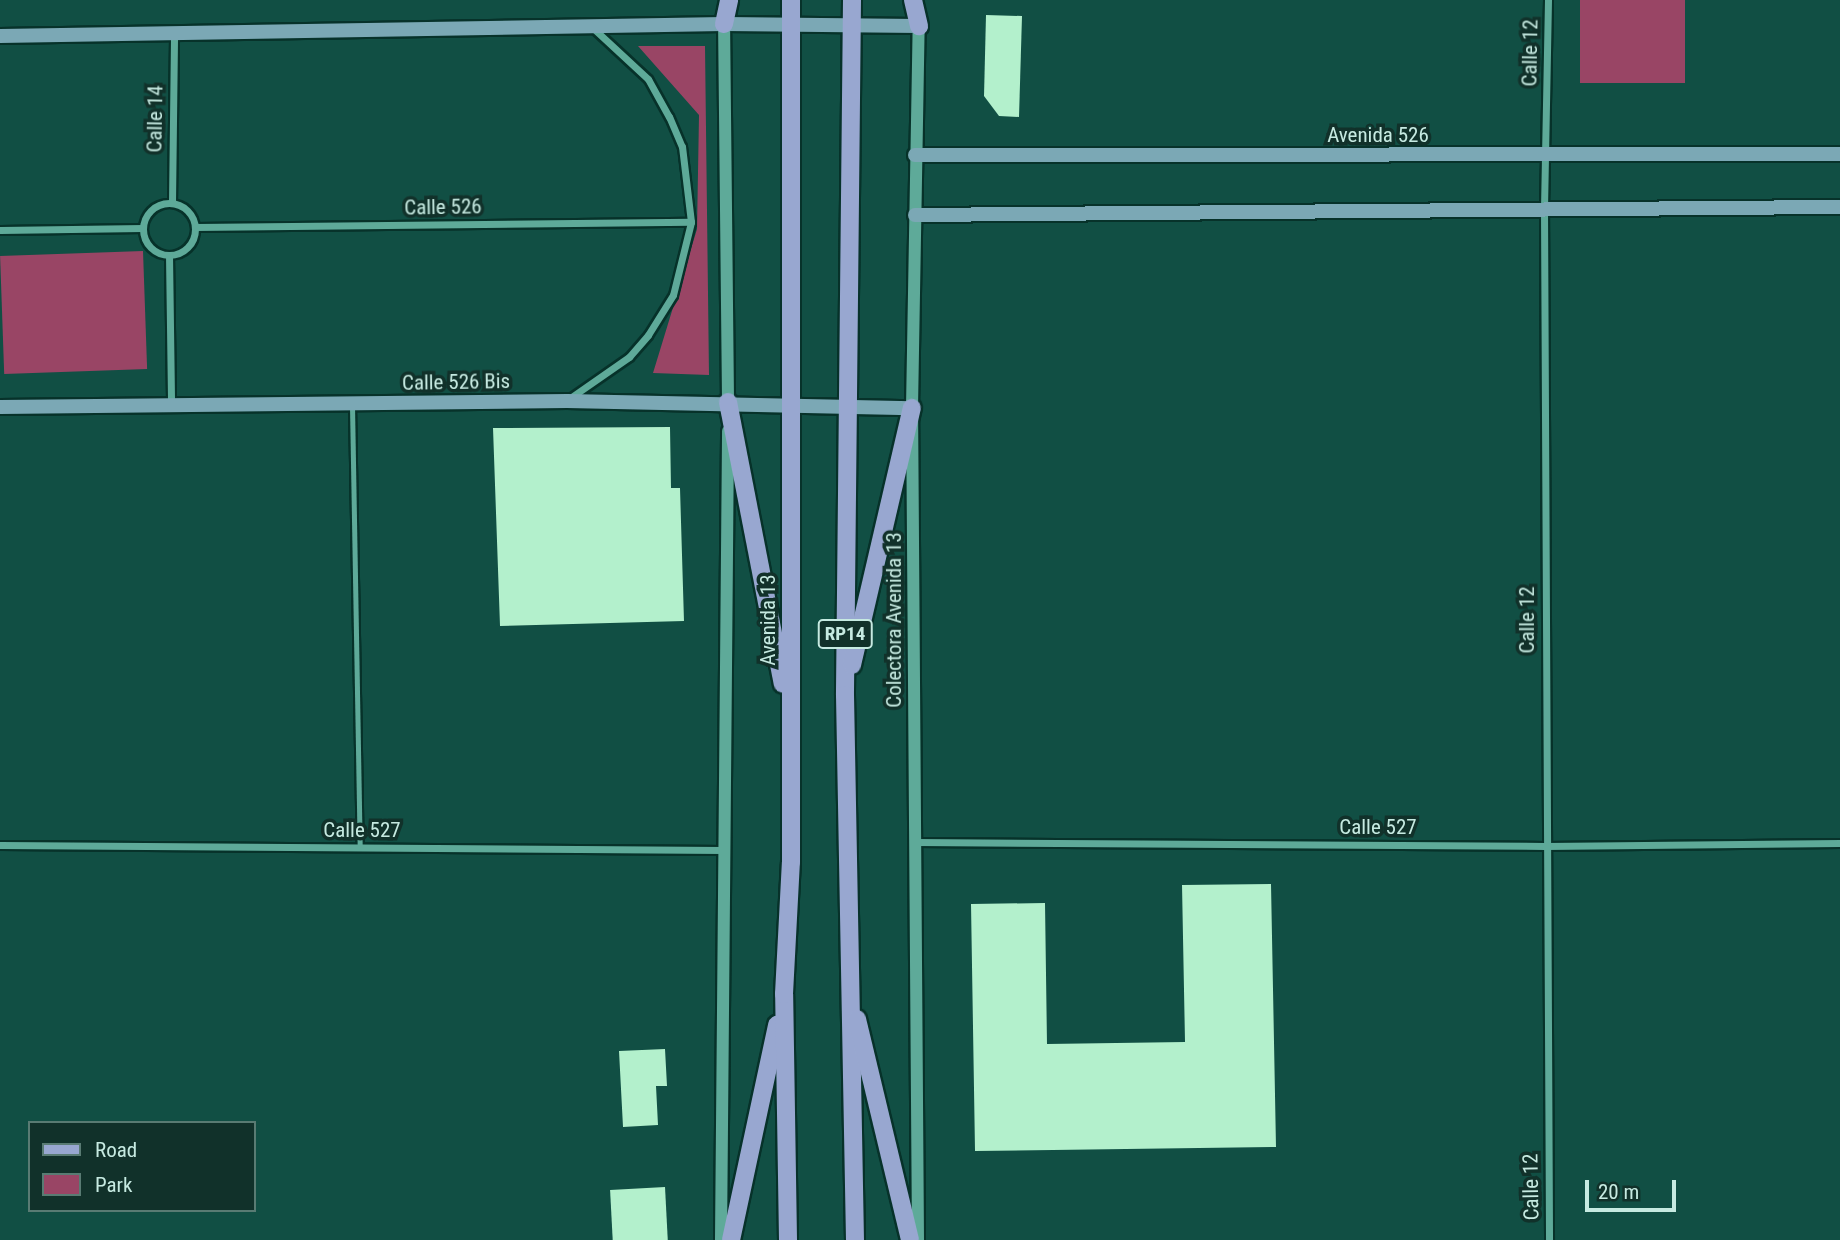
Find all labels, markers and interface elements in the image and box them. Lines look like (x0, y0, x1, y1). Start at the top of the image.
street label: Calle 12 (1517, 19, 1543, 87)
street label: Calle 14 (142, 85, 168, 153)
street label: Avenida 526 (1327, 122, 1429, 148)
street label: Calle 526 (404, 194, 482, 220)
street label: Calle 526 Bis (402, 368, 510, 396)
street label: Colectora Avenida 13 (881, 532, 907, 708)
street label: Avenida 13 (755, 574, 781, 666)
street label: Calle 12 (1514, 587, 1540, 653)
road number: RP14 (817, 618, 873, 650)
street label: Calle 527 (1339, 814, 1417, 840)
street label: Calle 527 (323, 817, 401, 843)
legend (28, 1121, 256, 1212)
text: Road (95, 1138, 137, 1162)
street label: Calle 12 (1518, 1153, 1544, 1221)
scale bar (1588, 1166, 1679, 1210)
text: Park (95, 1173, 132, 1197)
text: 20 m (1598, 1180, 1639, 1204)

